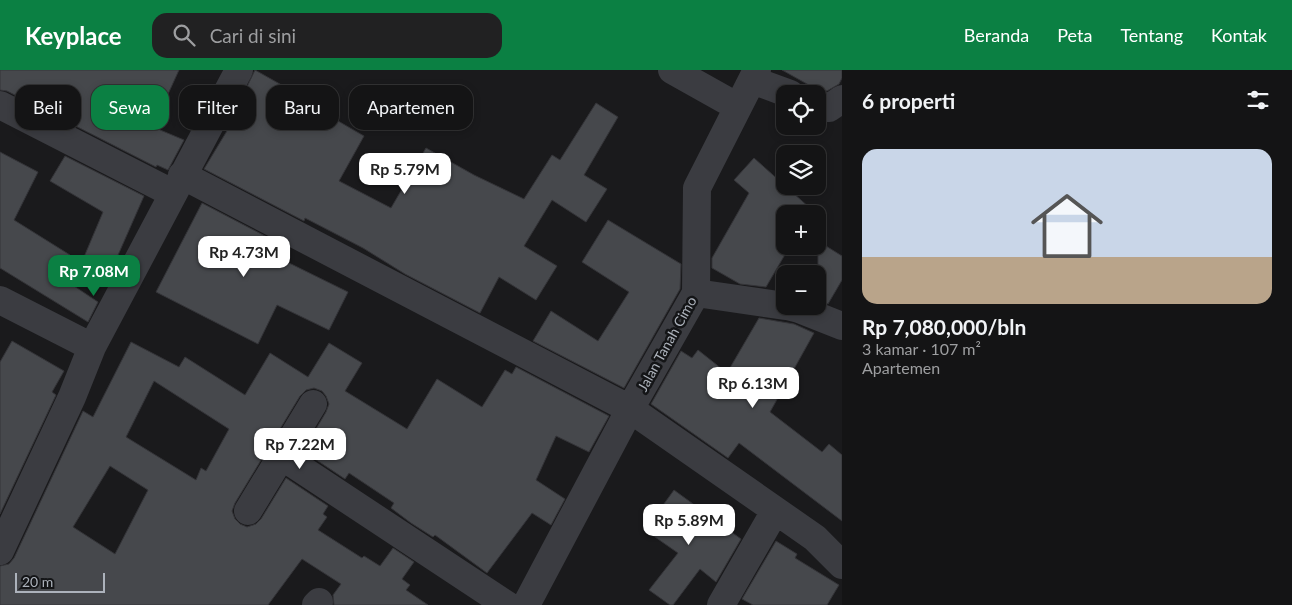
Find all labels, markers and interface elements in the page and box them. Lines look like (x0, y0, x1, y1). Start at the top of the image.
search box (152, 13, 502, 58)
text: Keyplace (25, 21, 122, 50)
icon: search (170, 21, 198, 49)
text: Cari di sini (210, 24, 296, 47)
text: Beranda (964, 24, 1029, 46)
text: Peta (1057, 24, 1092, 46)
text: Tentang (1120, 24, 1183, 46)
text: Kontak (1211, 24, 1267, 46)
chip: Beli (15, 85, 81, 130)
chip: Sewa (91, 85, 169, 130)
chip: Filter (179, 85, 256, 130)
chip: Baru (266, 85, 339, 130)
chip: Apartemen (349, 85, 473, 130)
map controls (776, 85, 826, 315)
button: locate (776, 85, 826, 135)
icon: filters (1244, 86, 1272, 114)
text: 6 properti (862, 88, 955, 113)
button: layers (776, 145, 826, 195)
pin: Rp 5.79M (353, 152, 457, 195)
text: Rp 5.79M (370, 159, 440, 178)
icon: home (1022, 181, 1112, 271)
button: + (776, 205, 826, 255)
pin: Rp 4.73M (192, 236, 296, 278)
text: Rp 4.73M (209, 242, 279, 261)
pin: Rp 7.08M (42, 254, 146, 297)
text: Rp 7.08M (59, 261, 129, 280)
button: − (776, 265, 826, 315)
street label: Jalan Tanah Cimo (633, 293, 700, 394)
text: Rp 7,080,000/bln (862, 314, 1026, 339)
text: 3 kamar · 107 m² (862, 339, 981, 358)
text: Apartemen (862, 358, 940, 377)
pin: Rp 6.13M (701, 366, 805, 409)
text: Rp 6.13M (718, 373, 788, 392)
pin: Rp 7.22M (248, 428, 352, 470)
text: Rp 7.22M (265, 434, 335, 453)
pin: Rp 5.89M (637, 504, 741, 546)
text: Rp 5.89M (654, 510, 724, 529)
scale bar (15, 570, 105, 593)
text: 20 m (22, 573, 53, 590)

